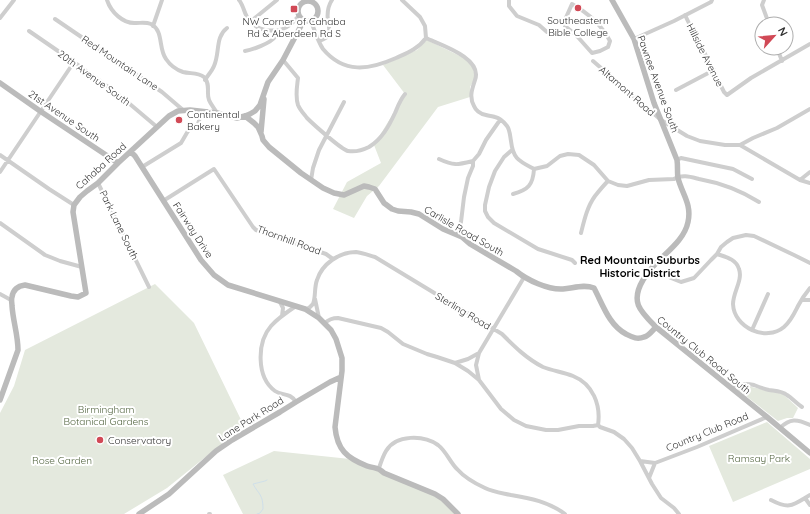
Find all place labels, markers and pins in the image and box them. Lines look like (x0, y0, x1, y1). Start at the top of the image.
marker: Southeastern Bible College (573, 3, 583, 13)
marker: NW Corner of Cahaba Rd & Aberdeen Rd S (289, 4, 299, 14)
place label: Southeastern Bible College (547, 14, 609, 39)
place label: NW Corner of Cahaba Rd & Aberdeen Rd S (243, 15, 345, 40)
place label: Continental Bakery (187, 108, 240, 133)
marker: Continental Bakery (174, 115, 184, 125)
place label: Conservatory (108, 434, 171, 447)
marker: Conservatory (95, 435, 105, 445)

